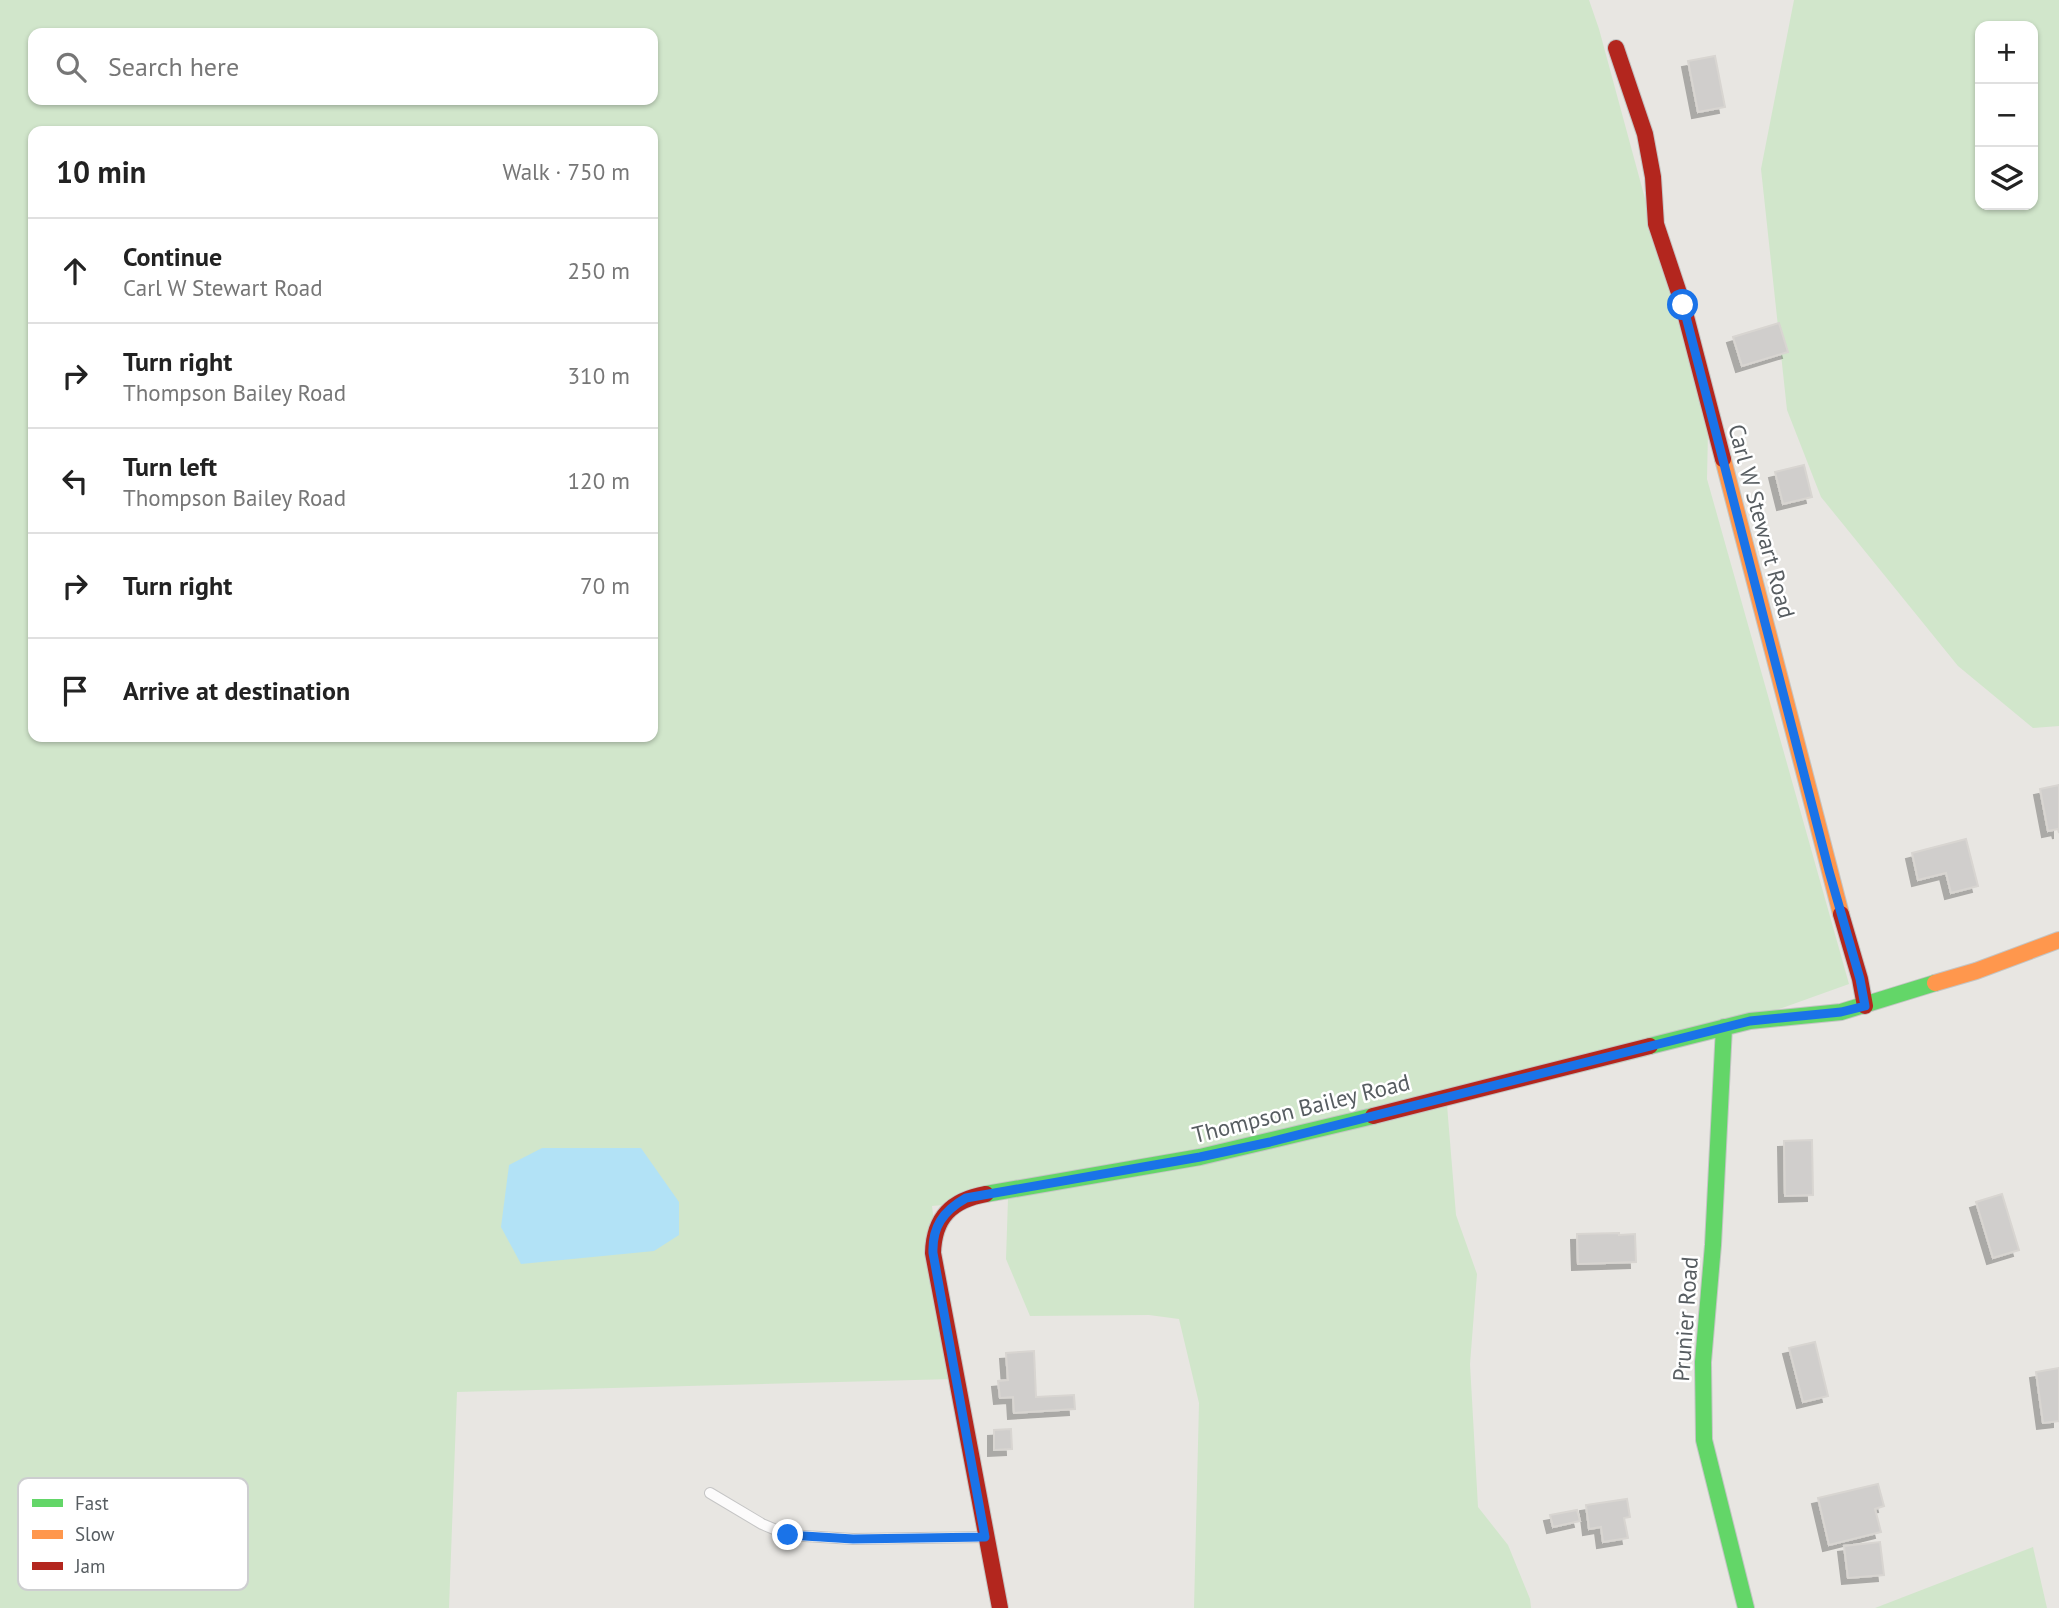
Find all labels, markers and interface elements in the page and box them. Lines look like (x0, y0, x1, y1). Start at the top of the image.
map controls (1975, 21, 2038, 210)
button: + (1975, 21, 2038, 84)
search box (28, 28, 658, 105)
icon: search (52, 48, 90, 86)
text: Search here (108, 50, 239, 83)
button: − (1975, 84, 2038, 147)
button: layers (1975, 147, 2038, 210)
text: 10 min (56, 152, 146, 191)
text: Walk · 750 m (503, 157, 630, 186)
text: Continue (123, 240, 222, 273)
icon: ahead (56, 252, 94, 290)
text: 250 m (568, 256, 630, 285)
text: Carl W Stewart Road (123, 273, 323, 302)
route start (1667, 289, 1698, 320)
text: Turn right (123, 345, 232, 378)
icon: right (56, 357, 94, 395)
text: 310 m (568, 361, 630, 390)
text: Thompson Bailey Road (123, 378, 346, 407)
street label: Carl W Stewart Road (1722, 421, 1802, 621)
text: Turn left (123, 450, 217, 483)
icon: left (56, 462, 94, 500)
text: 120 m (568, 466, 630, 495)
text: Thompson Bailey Road (123, 483, 346, 512)
icon: right (56, 567, 94, 605)
text: Turn right (123, 569, 232, 602)
text: 70 m (580, 571, 630, 600)
icon: arrive (56, 672, 94, 710)
text: Arrive at destination (123, 674, 350, 707)
street label: Thompson Bailey Road (1189, 1067, 1413, 1149)
street label: Prunier Road (1666, 1255, 1704, 1383)
legend (18, 1478, 248, 1590)
text: Fast (75, 1491, 109, 1515)
route end (772, 1519, 803, 1550)
text: Slow (75, 1522, 115, 1546)
text: Jam (74, 1554, 105, 1578)

